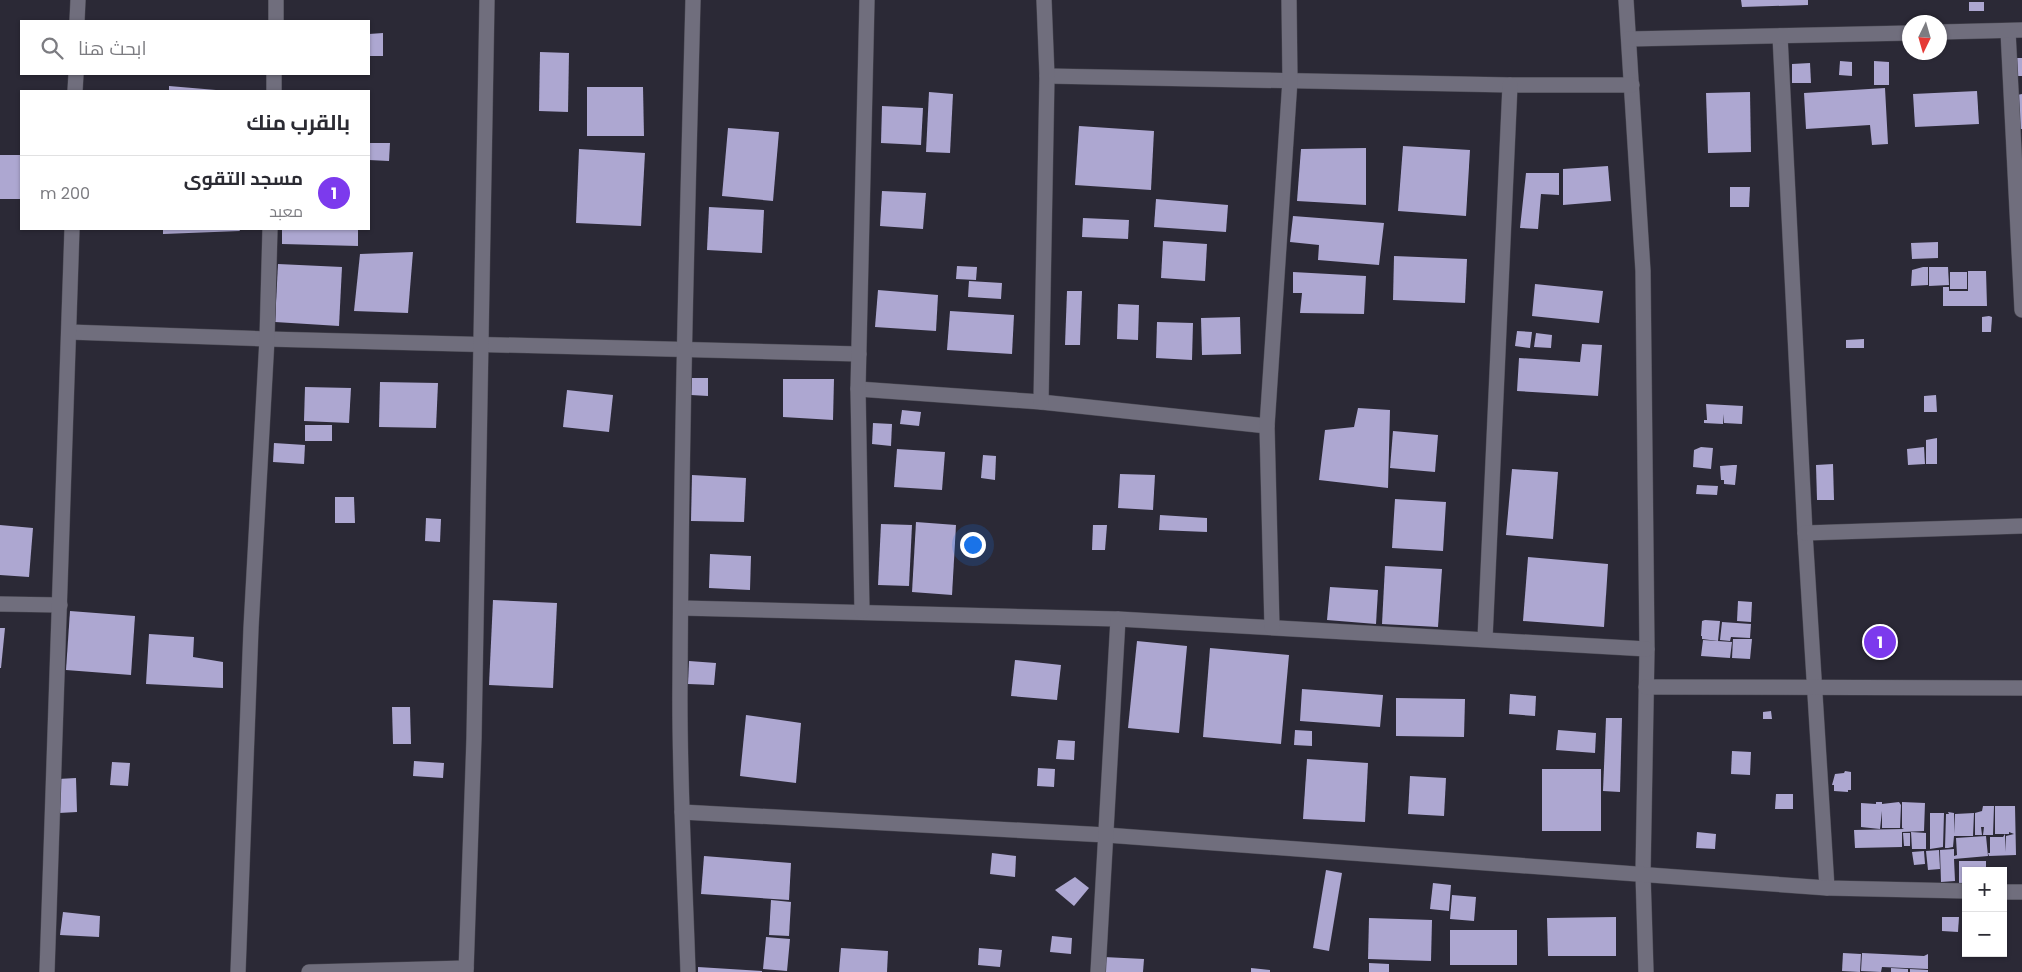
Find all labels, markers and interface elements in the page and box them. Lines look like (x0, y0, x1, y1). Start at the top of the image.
north arrow (1902, 15, 1947, 60)
search box (20, 20, 370, 75)
icon: search (38, 34, 66, 62)
text: ابحث هنا (78, 35, 147, 62)
text: بالقرب منك (246, 108, 350, 137)
text: مسجد التقوى (184, 165, 303, 192)
text: 200 m (40, 182, 90, 205)
text: 1 (331, 182, 337, 205)
text: معبد (269, 200, 303, 223)
your location (960, 532, 986, 558)
pin: 1 (1864, 623, 1896, 661)
map controls (1962, 867, 2007, 957)
button: + (1962, 867, 2007, 912)
button: − (1962, 912, 2007, 957)

